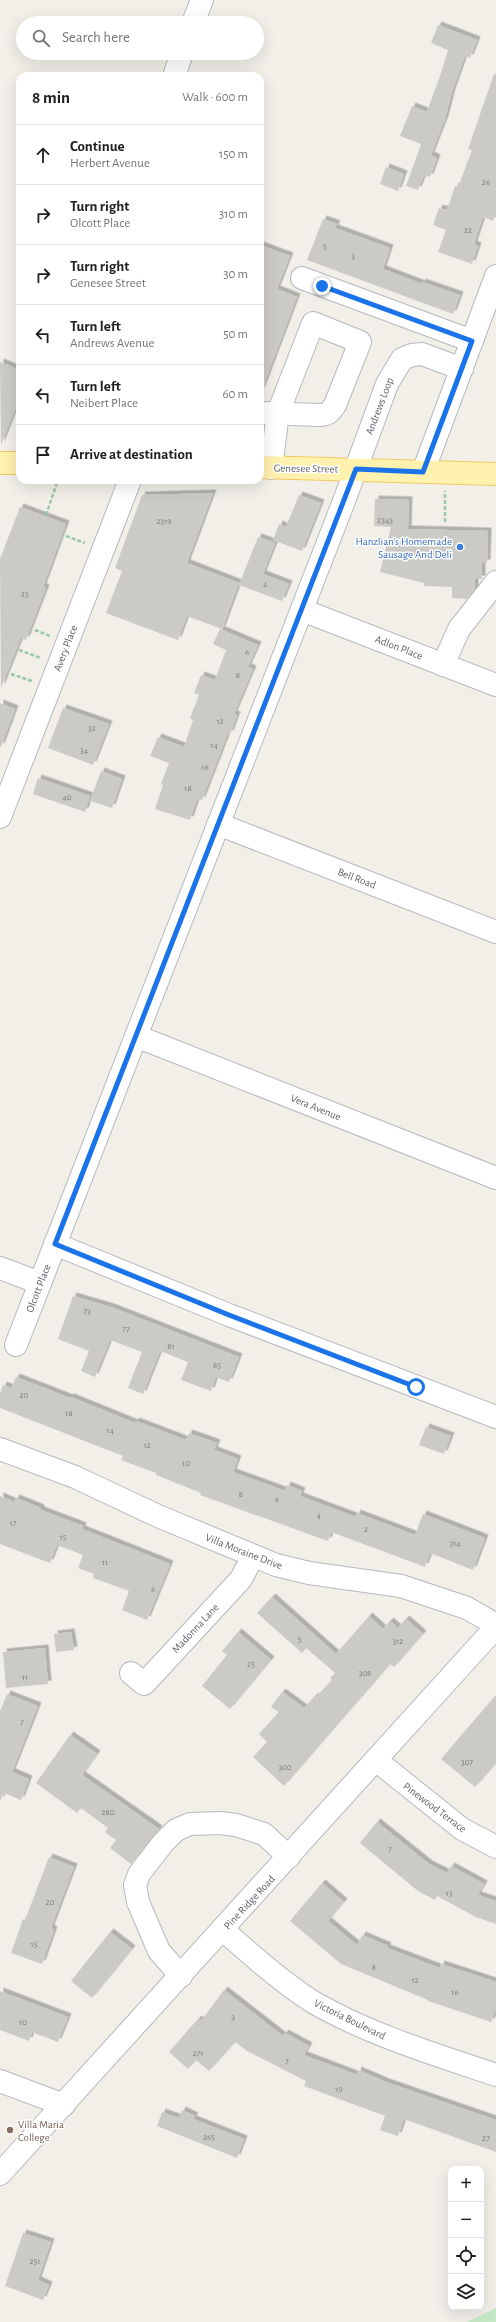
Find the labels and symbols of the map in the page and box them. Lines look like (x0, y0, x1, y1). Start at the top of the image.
house number: 26 (482, 178, 490, 187)
house number: 22 (464, 226, 472, 235)
house number: 5 (323, 242, 327, 251)
house number: 3 (351, 252, 355, 261)
route end (313, 277, 331, 295)
street label: Andrews Loop (364, 376, 396, 436)
street label: Genesee Street (274, 462, 339, 475)
house number: 2343 (377, 516, 393, 525)
house number: 2319 (156, 517, 172, 526)
place label: Hanzlian's Homemade Sausage And Deli (355, 536, 452, 560)
marker: Hanzlian's Homemade Sausage And Deli (455, 542, 465, 552)
house number: 2 (263, 580, 267, 589)
house number: 25 (21, 590, 29, 599)
street label: Avery Place (52, 623, 79, 673)
street label: Adlon Place (373, 633, 424, 662)
house number: 6 (245, 648, 249, 657)
house number: 8 (236, 671, 240, 680)
house number: 12 (216, 717, 224, 726)
house number: 32 (88, 724, 96, 733)
house number: 14 (210, 741, 218, 750)
house number: 34 (80, 746, 89, 755)
house number: 16 (201, 763, 209, 772)
house number: 18 (184, 784, 192, 793)
house number: 40 (62, 793, 72, 802)
street label: Bell Road (336, 866, 378, 891)
street label: Vera Avenue (289, 1092, 343, 1123)
street label: Olcott Place (24, 1262, 53, 1314)
house number: 73 (83, 1307, 91, 1316)
house number: 77 (122, 1325, 130, 1334)
house number: 81 (167, 1342, 175, 1351)
house number: 85 (213, 1361, 221, 1370)
route start (407, 1378, 425, 1396)
house number: 20 (20, 1391, 29, 1400)
house number: 18 (65, 1409, 73, 1418)
house number: 14 (106, 1426, 114, 1435)
house number: 12 (143, 1441, 151, 1450)
house number: 10 (182, 1459, 190, 1468)
house number: 8 (239, 1490, 243, 1499)
house number: 6 (275, 1495, 279, 1504)
house number: 4 (317, 1511, 322, 1520)
house number: 17 (10, 1519, 17, 1528)
house number: 2 (364, 1525, 368, 1534)
street label: Villa Moraine Drive (204, 1532, 284, 1571)
house number: 15 (60, 1533, 67, 1542)
house number: 314 (449, 1539, 461, 1548)
house number: 11 (102, 1558, 108, 1567)
house number: 6 (151, 1585, 155, 1594)
street label: Madonna Lane (170, 1602, 221, 1655)
house number: 5 (298, 1635, 302, 1644)
house number: 312 (393, 1637, 403, 1646)
house number: 25 (247, 1660, 255, 1669)
house number: 308 (359, 1669, 371, 1678)
house number: 11 (22, 1673, 28, 1682)
house number: 7 (20, 1718, 24, 1727)
house number: 307 (461, 1758, 473, 1767)
house number: 300 (278, 1763, 292, 1772)
street label: Pinewood Terrace (401, 1780, 468, 1835)
house number: 280 (101, 1808, 115, 1817)
house number: 7 (388, 1845, 392, 1854)
street label: Pine Ridge Road (222, 1873, 277, 1932)
house number: 13 (446, 1889, 453, 1898)
house number: 20 (46, 1898, 55, 1907)
house number: 15 (31, 1940, 38, 1949)
house number: 8 (372, 1963, 376, 1972)
house number: 12 (411, 1976, 419, 1985)
house number: 16 (451, 1988, 459, 1997)
street label: Victoria Boulevard (312, 1997, 388, 2042)
house number: 3 (231, 2013, 235, 2022)
house number: 10 (19, 2018, 27, 2027)
house number: 271 (193, 2049, 203, 2058)
house number: 7 (285, 2057, 289, 2066)
house number: 19 (335, 2085, 343, 2094)
place label: Villa Maria College (18, 2119, 64, 2143)
marker: Villa Maria College (5, 2125, 15, 2135)
house number: 265 (203, 2133, 215, 2142)
house number: 27 (482, 2134, 490, 2143)
house number: 251 (30, 2257, 40, 2266)

